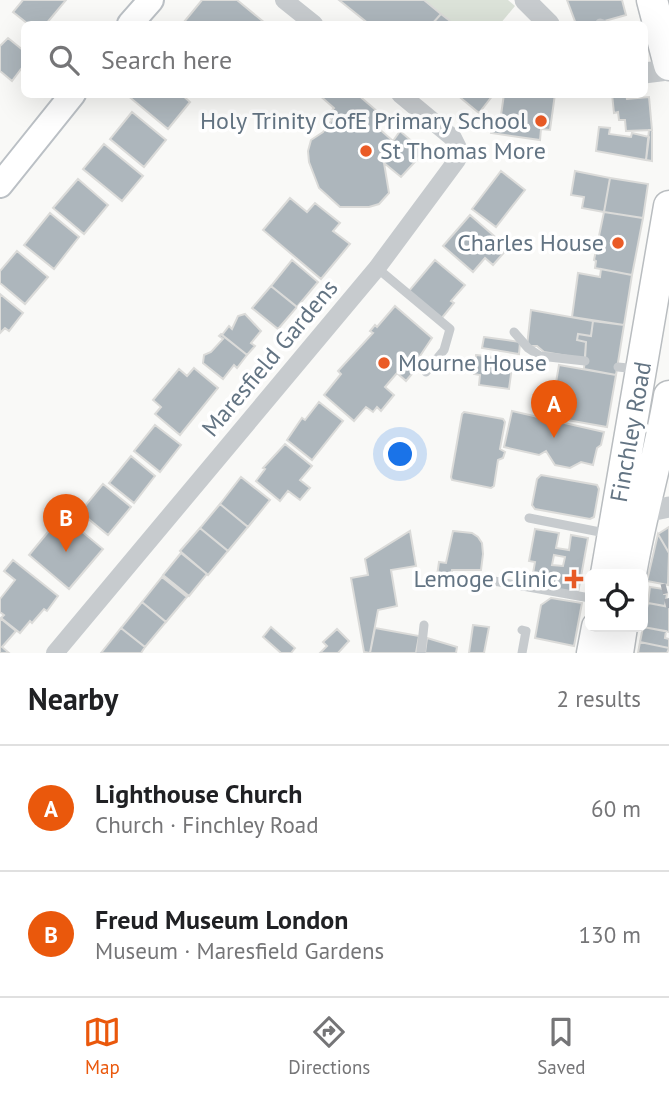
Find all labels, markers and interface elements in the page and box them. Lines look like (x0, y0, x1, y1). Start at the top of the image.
search box (21, 21, 648, 98)
icon: search (45, 41, 83, 79)
text: Search here (101, 43, 232, 76)
place label: Holy Trinity CofE Primary School (200, 105, 527, 136)
marker: Holy Trinity CofE Primary School (533, 113, 549, 129)
place label: St Thomas More (380, 135, 546, 166)
marker: St Thomas More (358, 143, 374, 159)
place label: Charles House (457, 227, 604, 258)
marker: Charles House (610, 235, 626, 251)
street label: Maresfield Gardens (195, 273, 344, 443)
place label: Mourne House (398, 347, 547, 378)
marker: Mourne House (376, 355, 392, 371)
street label: Finchley Road (603, 359, 658, 505)
pin: A (531, 380, 577, 438)
your location (383, 437, 417, 471)
pin: B (43, 494, 89, 552)
place label: Lemoge Clinic (413, 563, 558, 594)
marker: Lemoge Clinic (564, 569, 584, 589)
map controls (585, 569, 648, 632)
button: locate (585, 569, 648, 632)
text: Nearby (28, 679, 118, 718)
text: 2 results (557, 684, 641, 713)
text: Lighthouse Church (95, 777, 302, 810)
text: A (44, 794, 58, 823)
text: 60 m (591, 794, 641, 823)
text: Church · Finchley Road (95, 810, 319, 839)
text: Freud Museum London (95, 903, 348, 936)
text: B (44, 920, 58, 949)
text: 130 m (579, 920, 641, 949)
text: Museum · Maresfield Gardens (95, 936, 384, 965)
tab: Map (83, 1013, 121, 1079)
tab: Directions (288, 1013, 370, 1079)
tab: Saved (537, 1013, 586, 1079)

